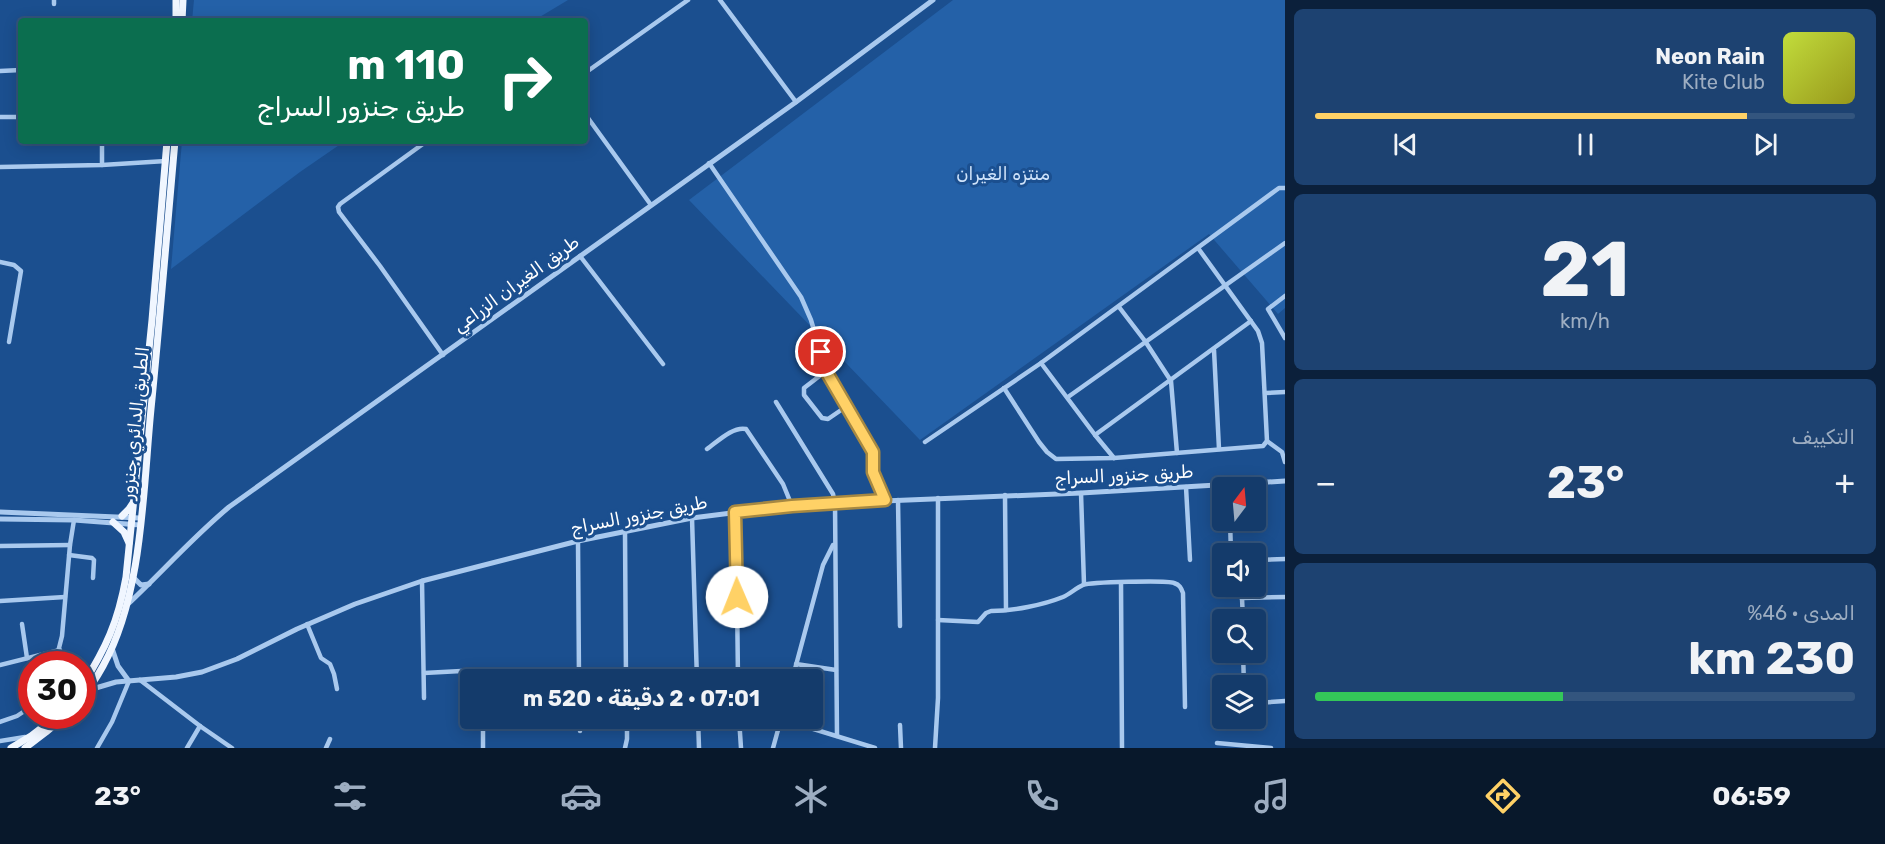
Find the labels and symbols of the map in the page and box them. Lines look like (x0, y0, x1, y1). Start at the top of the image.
park label: منتزه الغيران (956, 163, 1050, 185)
street label: طريق الغيران الزراعي (449, 231, 585, 339)
pin (795, 326, 846, 377)
street label: الطريق الدائري جنزور (116, 346, 155, 502)
street label: طريق جنزور السراج (1054, 460, 1194, 491)
north arrow (1212, 477, 1266, 531)
street label: طريق جنزور السراج (569, 491, 709, 540)
position arrow (705, 565, 769, 629)
speed limit sign: 30 (18, 651, 96, 729)

